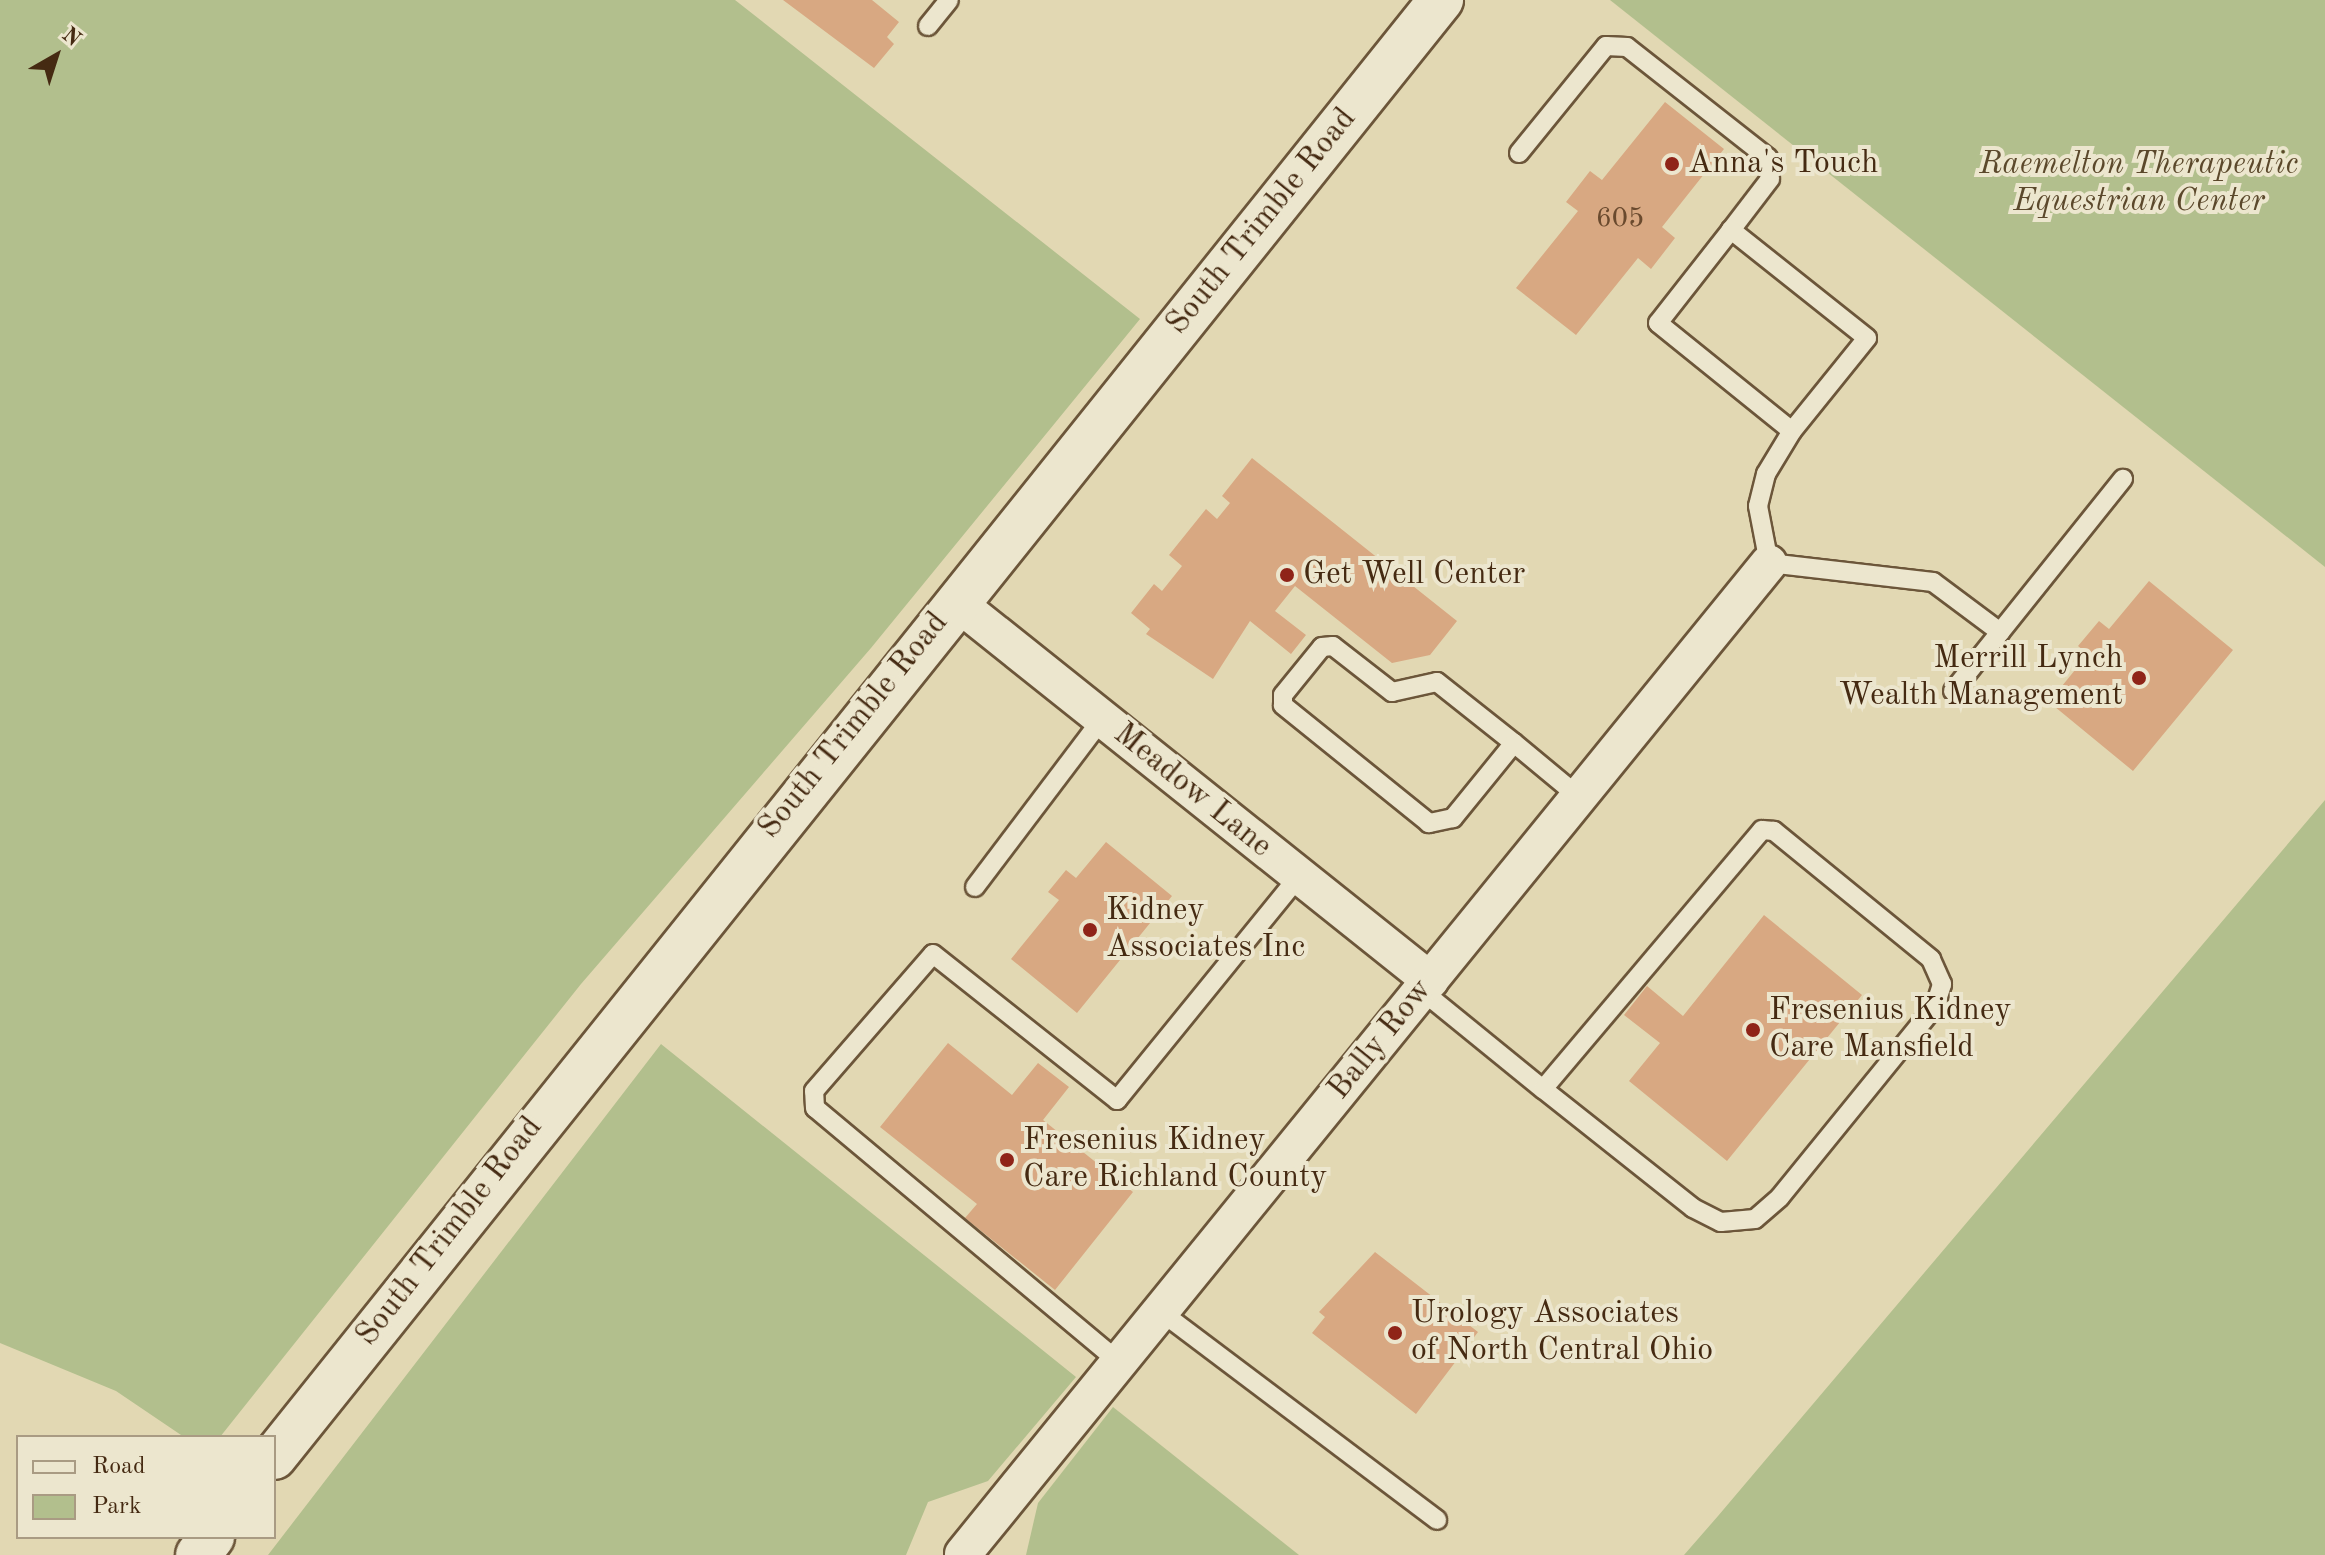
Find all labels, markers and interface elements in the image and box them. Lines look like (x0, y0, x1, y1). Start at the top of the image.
north arrow (16, 16, 96, 96)
text: N (58, 24, 85, 51)
street label: South Trimble Road (1159, 101, 1365, 343)
place label: Anna's Touch (1688, 145, 1878, 183)
park label: Raemelton Therapeutic Equestrian Center (1979, 147, 2299, 222)
marker: Anna's Touch (1663, 155, 1681, 173)
house number: 605 (1596, 202, 1644, 236)
place label: Get Well Center (1303, 556, 1525, 594)
marker: Get Well Center (1278, 566, 1296, 584)
street label: South Trimble Road (751, 605, 957, 847)
place label: Merrill Lynch Wealth Management (1839, 641, 2123, 716)
marker: Merrill Lynch Wealth Management (2130, 669, 2148, 687)
street label: Meadow Lane (1105, 716, 1279, 866)
place label: Kidney Associates Inc (1106, 893, 1305, 968)
marker: Kidney Associates Inc (1081, 921, 1099, 939)
street label: Bally Row (1321, 972, 1441, 1108)
place label: Fresenius Kidney Care Mansfield (1769, 993, 2011, 1068)
marker: Fresenius Kidney Care Mansfield (1744, 1021, 1762, 1039)
street label: South Trimble Road (349, 1110, 551, 1354)
place label: Fresenius Kidney Care Richland County (1023, 1123, 1327, 1198)
marker: Fresenius Kidney Care Richland County (998, 1151, 1016, 1169)
place label: Urology Associates of North Central Ohio (1411, 1296, 1713, 1371)
marker: Urology Associates of North Central Ohio (1386, 1324, 1404, 1342)
legend (16, 1435, 276, 1539)
text: Road (92, 1455, 145, 1479)
text: Park (92, 1495, 141, 1519)

